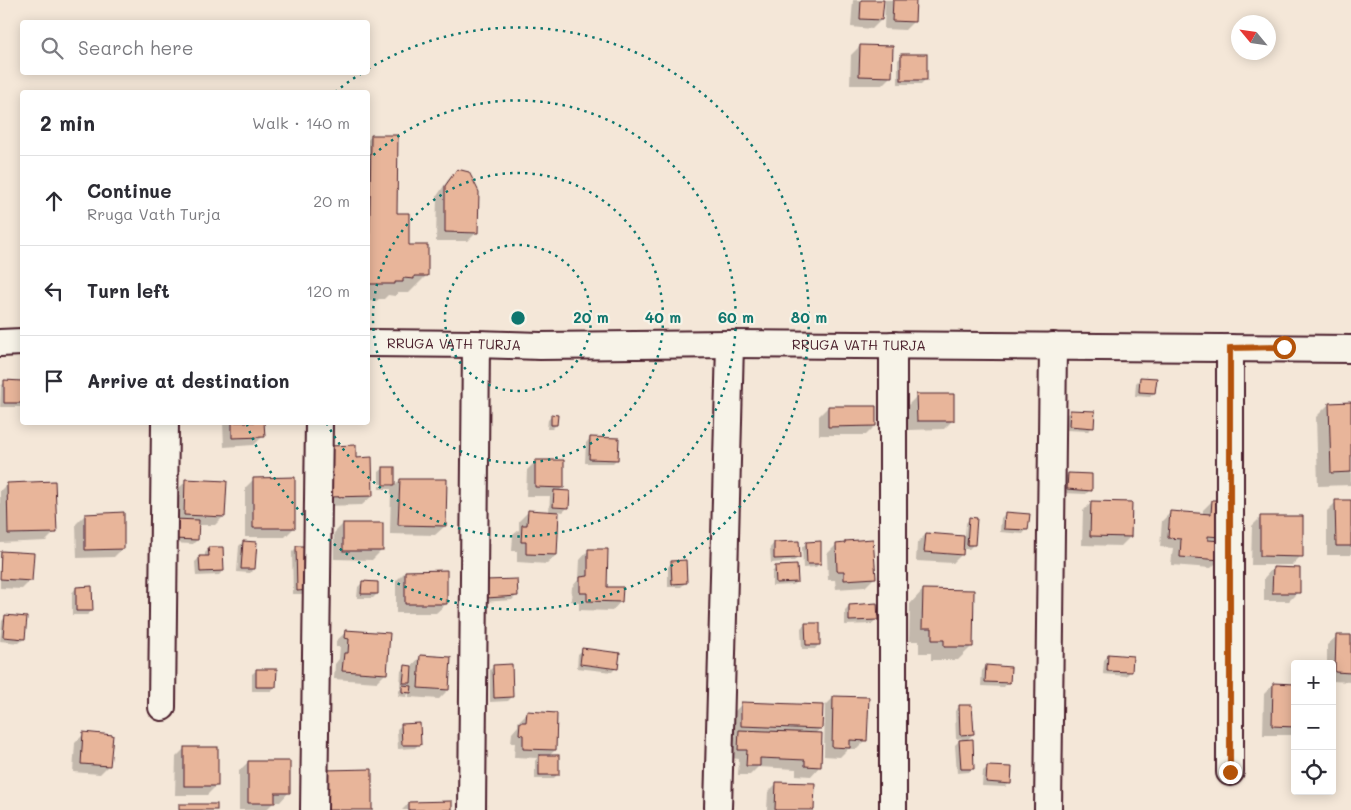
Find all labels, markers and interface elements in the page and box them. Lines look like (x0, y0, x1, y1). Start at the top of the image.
north arrow (1231, 15, 1276, 60)
search box (20, 20, 370, 75)
icon: search (38, 34, 66, 62)
text: Search here (78, 35, 194, 60)
text: 2 min (40, 109, 95, 136)
text: Walk · 140 m (252, 112, 350, 133)
text: Continue (87, 178, 172, 203)
icon: ahead (40, 187, 68, 215)
text: 20 m (313, 190, 350, 211)
text: Rruga Vath Turja (87, 203, 221, 224)
icon: left (40, 277, 68, 305)
text: Turn left (87, 278, 170, 303)
text: 120 m (306, 280, 350, 301)
text: 20 m (573, 307, 609, 327)
text: 40 m (645, 307, 681, 327)
text: 60 m (718, 307, 754, 327)
text: 80 m (791, 307, 827, 327)
centre of rings (509, 309, 527, 327)
street label: RRUGA VATH TURJA (387, 333, 521, 354)
street label: RRUGA VATH TURJA (792, 334, 926, 355)
route start (1273, 336, 1296, 359)
icon: arrive (40, 367, 68, 395)
text: Arrive at destination (87, 368, 290, 393)
map controls (1291, 660, 1336, 795)
button: + (1291, 660, 1336, 705)
button: − (1291, 705, 1336, 750)
button: locate (1291, 750, 1336, 795)
route end (1219, 761, 1242, 784)

